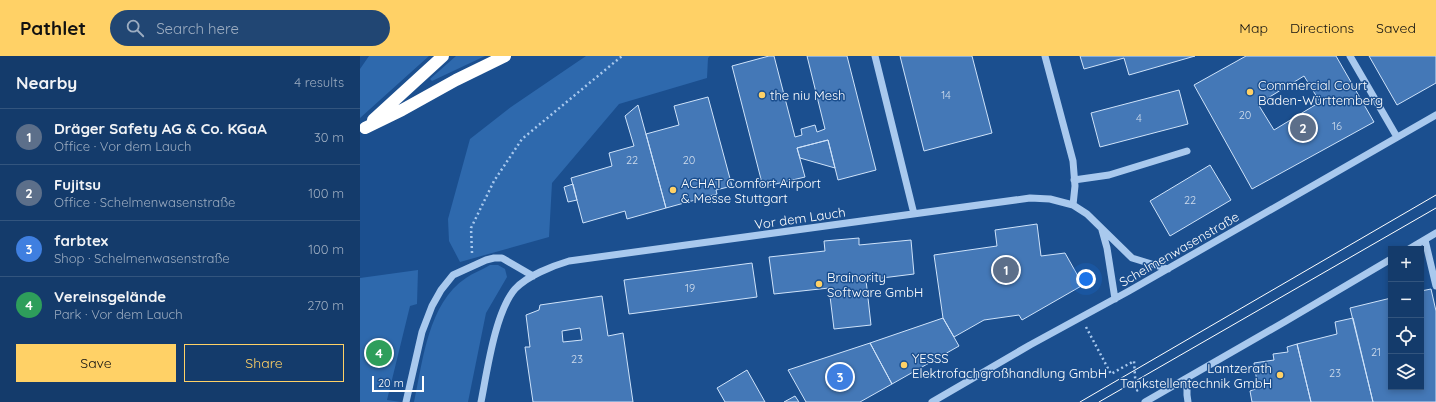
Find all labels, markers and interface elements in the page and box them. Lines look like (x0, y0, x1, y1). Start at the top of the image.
search box (110, 10, 390, 46)
text: Pathlet (20, 16, 86, 40)
icon: search (124, 17, 146, 39)
text: Search here (156, 19, 239, 38)
text: Map (1239, 19, 1268, 37)
text: Directions (1290, 19, 1354, 37)
text: Saved (1376, 19, 1416, 37)
text: Nearby (16, 72, 77, 93)
text: 4 results (294, 74, 344, 90)
place label: Commercial Court Baden-Württemberg (1258, 77, 1383, 108)
place label: the niu Mesh (770, 87, 846, 103)
marker: Commercial Court Baden-Württemberg (1245, 87, 1255, 97)
house number: 14 (941, 88, 951, 102)
marker: the niu Mesh (757, 90, 767, 100)
house number: 20 (1239, 108, 1251, 122)
house number: 4 (1136, 111, 1142, 125)
pin: 2 (1290, 113, 1316, 143)
text: Dräger Safety AG & Co. KGaA (54, 119, 267, 138)
house number: 16 (1332, 119, 1342, 133)
text: 1 (26, 129, 32, 145)
text: 30 m (314, 129, 344, 145)
text: Office · Vor dem Lauch (54, 138, 191, 154)
house number: 22 (626, 153, 638, 167)
house number: 20 (683, 153, 695, 167)
text: Fujitsu (54, 175, 101, 194)
place label: ACHAT Comfort Airport & Messe Stuttgart (681, 175, 821, 206)
text: 2 (25, 185, 33, 201)
text: 100 m (308, 185, 344, 201)
marker: ACHAT Comfort Airport & Messe Stuttgart (668, 185, 678, 195)
house number: 22 (1184, 193, 1196, 207)
text: Office · Schelmenwasenstraße (54, 194, 235, 210)
street label: Vor dem Lauch (754, 204, 846, 232)
street label: Schelmenwasenstraße (1116, 208, 1242, 290)
text: farbtex (54, 231, 108, 250)
text: 3 (26, 241, 32, 257)
text: 100 m (308, 241, 344, 257)
map controls (1388, 246, 1424, 390)
button: + (1388, 246, 1424, 282)
text: Shop · Schelmenwasenstraße (54, 250, 230, 266)
pin: 1 (993, 255, 1019, 285)
place label: Brainority Software GmbH (827, 269, 923, 300)
your location (1076, 269, 1096, 289)
marker: Brainority Software GmbH (814, 279, 824, 289)
house number: 19 (685, 281, 695, 295)
button: − (1388, 282, 1424, 318)
text: Vereinsgelände (54, 287, 166, 306)
text: 4 (25, 297, 33, 313)
text: 270 m (307, 297, 344, 313)
text: Park · Vor dem Lauch (54, 306, 183, 322)
button: locate (1388, 318, 1424, 354)
pin: 4 (366, 338, 392, 368)
button: Save (16, 344, 176, 382)
button: Share (184, 344, 344, 382)
house number: 21 (1371, 345, 1381, 359)
place label: YESSS Elektrofachgroßhandlung GmbH (912, 350, 1107, 381)
house number: 23 (571, 352, 583, 366)
button: layers (1388, 354, 1424, 390)
marker: YESSS Elektrofachgroßhandlung GmbH (899, 360, 909, 370)
place label: Lantzerath Tankstellentechnik GmbH (1120, 360, 1272, 391)
pin: 3 (827, 362, 853, 392)
house number: 23 (1329, 366, 1341, 380)
marker: Lantzerath Tankstellentechnik GmbH (1275, 370, 1285, 380)
scale bar (372, 374, 424, 393)
text: 20 m (378, 376, 404, 390)

